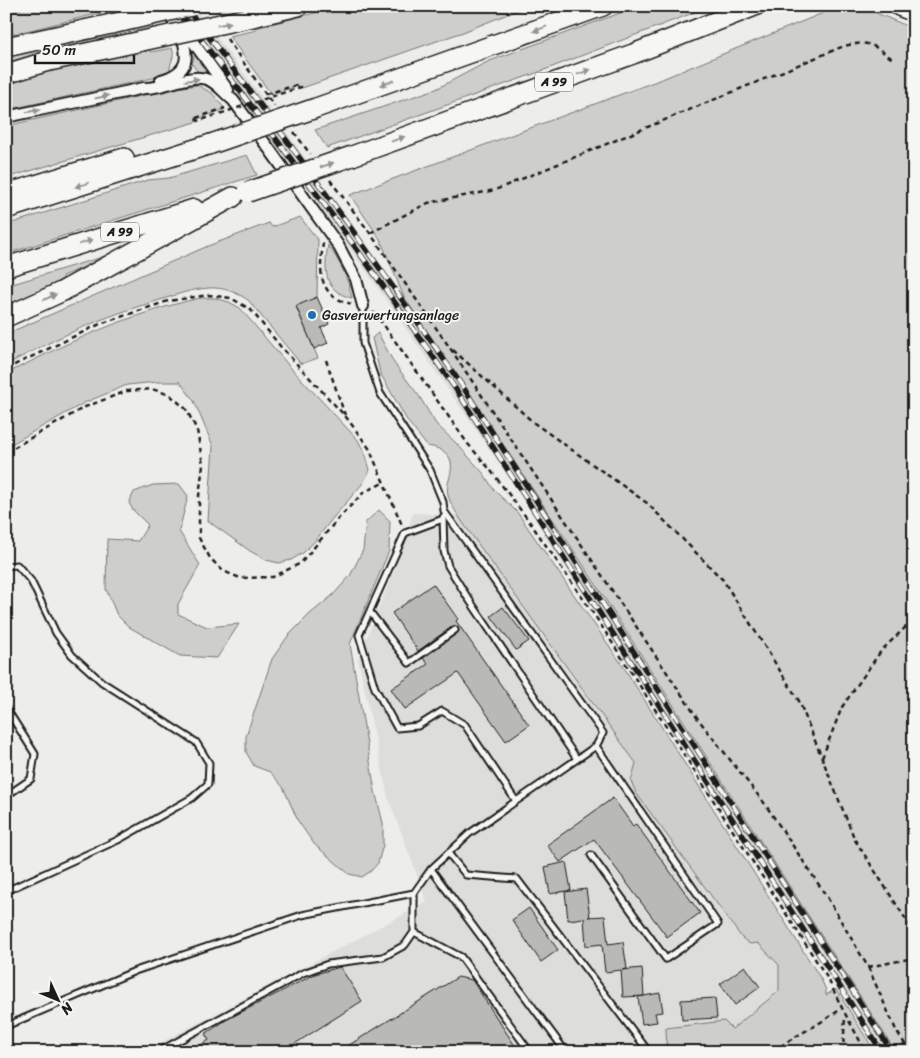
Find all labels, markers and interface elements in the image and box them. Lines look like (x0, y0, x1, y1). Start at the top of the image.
one-way arrow (217, 19, 233, 27)
one-way arrow (533, 25, 548, 33)
scale bar (35, 32, 134, 64)
text: 50 m (42, 37, 77, 63)
one-way arrow (577, 68, 592, 76)
road number: A 99 (535, 72, 573, 91)
one-way arrow (184, 76, 200, 84)
one-way arrow (380, 80, 395, 87)
one-way arrow (95, 93, 110, 101)
one-way arrow (26, 107, 42, 115)
one-way arrow (391, 135, 406, 142)
one-way arrow (320, 160, 335, 168)
one-way arrow (74, 182, 89, 190)
road number: A 99 (101, 222, 139, 242)
one-way arrow (79, 238, 94, 246)
one-way arrow (43, 292, 57, 300)
place label: Gasverwertungsanlage (322, 303, 459, 328)
marker: Gasverwertungsanlage (306, 309, 318, 321)
north arrow (32, 976, 82, 1026)
text: N (54, 996, 80, 1021)

